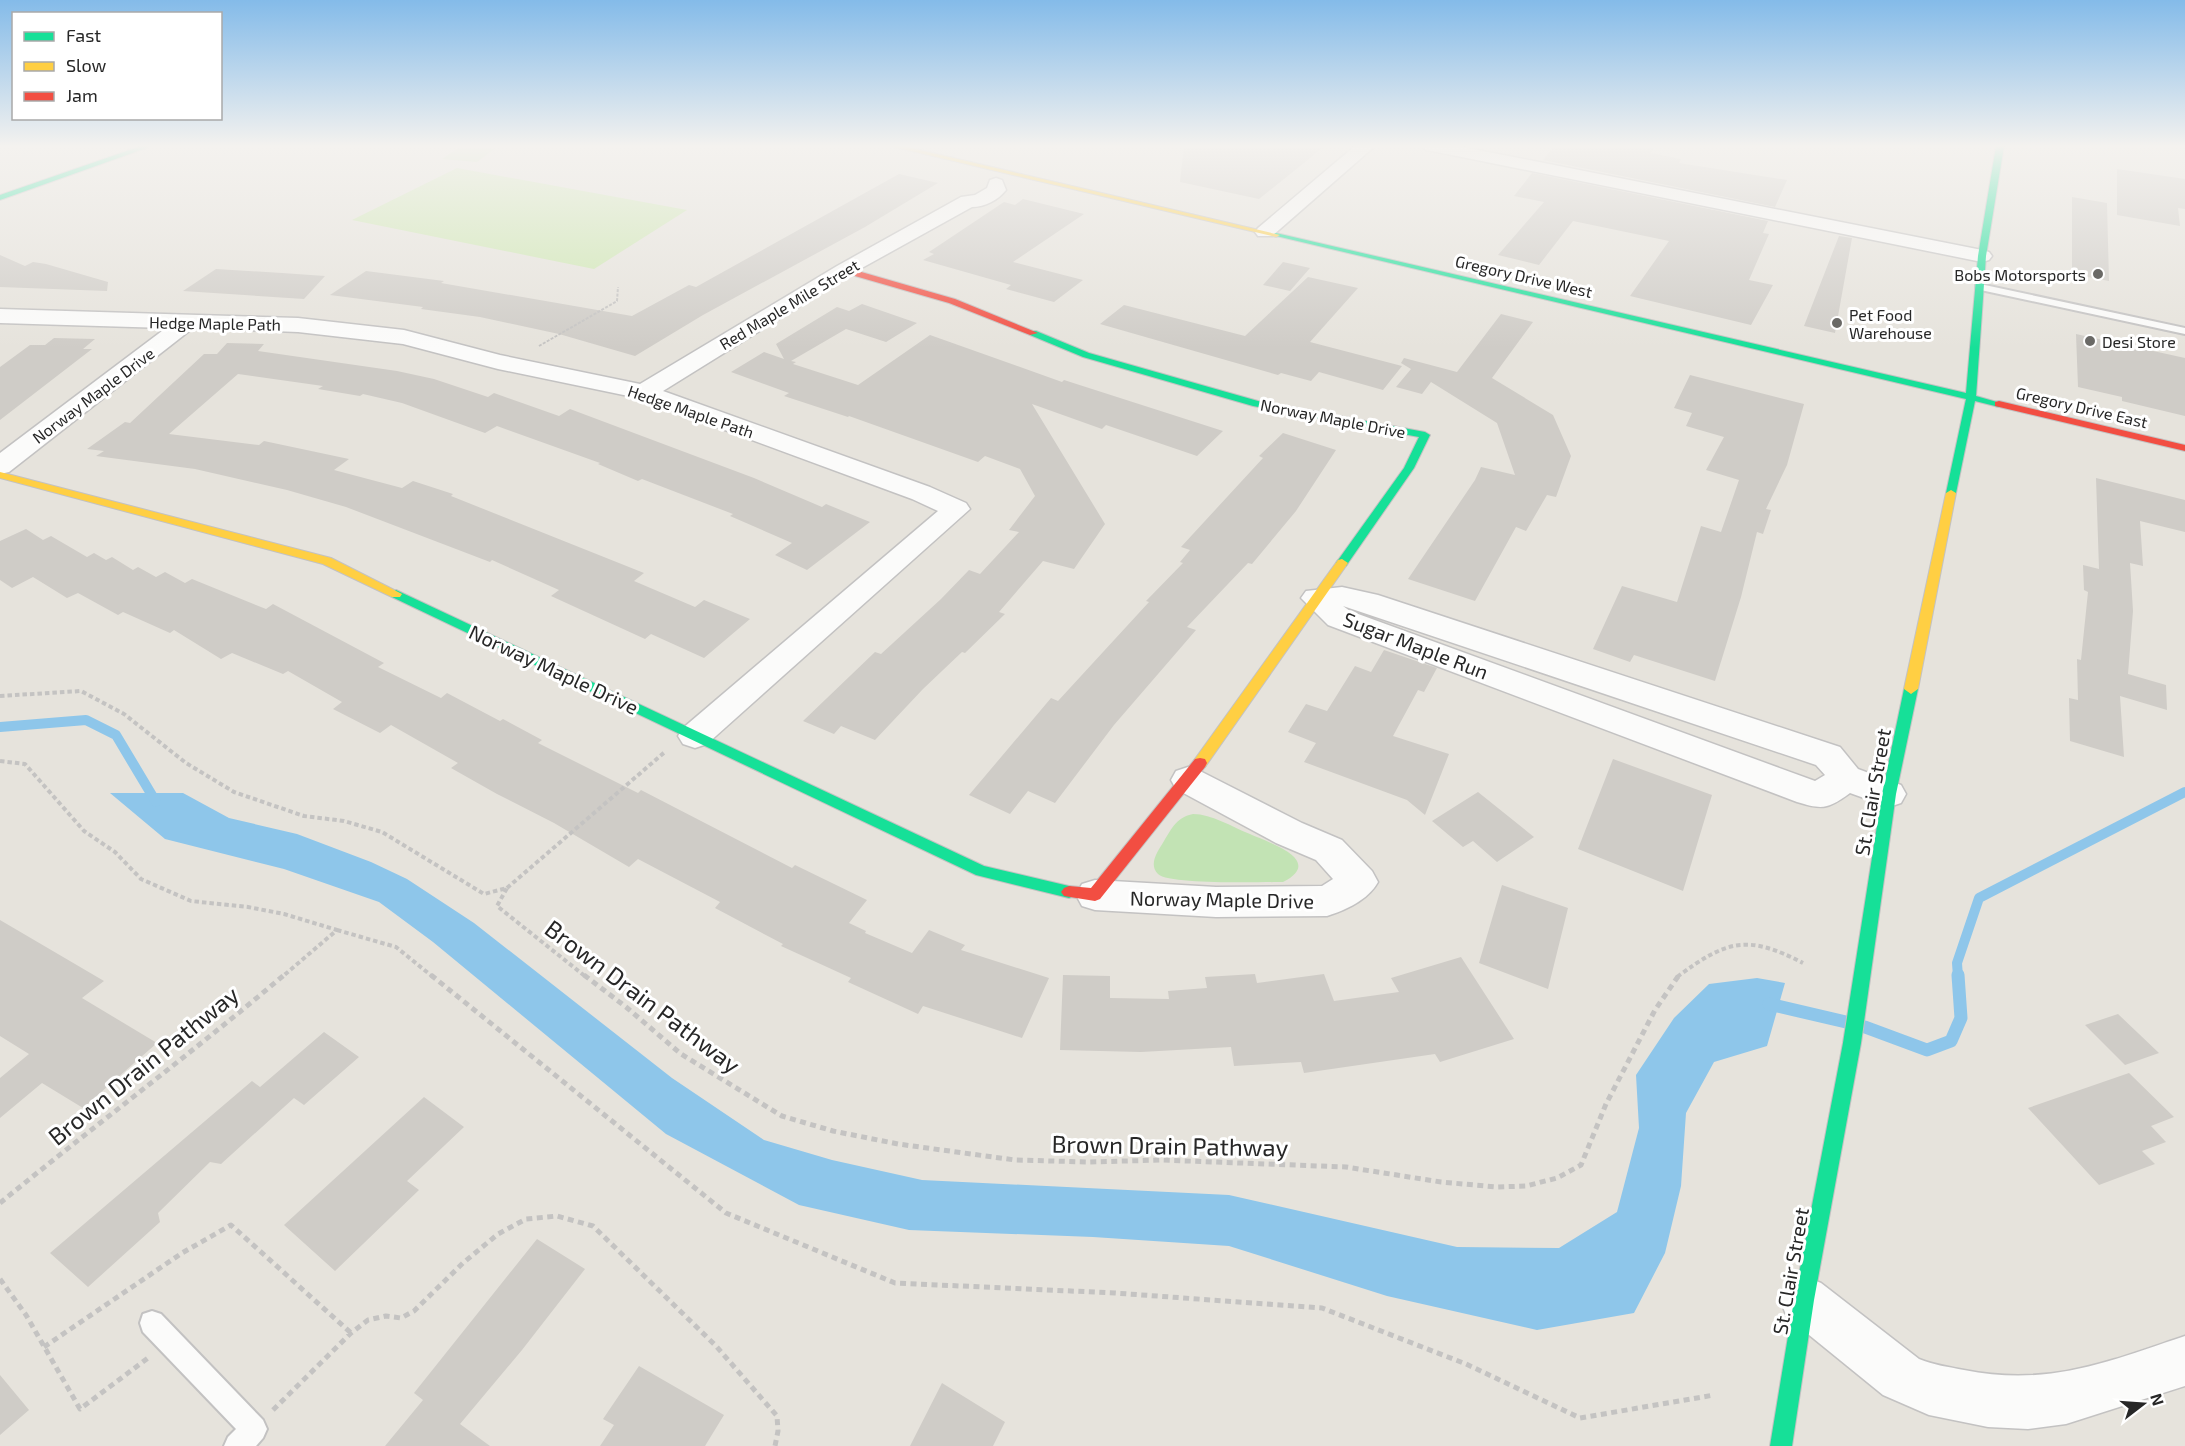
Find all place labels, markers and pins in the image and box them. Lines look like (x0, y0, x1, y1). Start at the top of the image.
place label: Bobs Motorsports (1954, 265, 2086, 284)
marker: Bobs Motorsports (2091, 267, 2105, 281)
place label: Pet Food Warehouse (1849, 305, 1932, 342)
marker: Pet Food Warehouse (1830, 316, 1844, 330)
place label: Desi Store (2102, 332, 2176, 351)
marker: Desi Store (2083, 334, 2097, 348)

